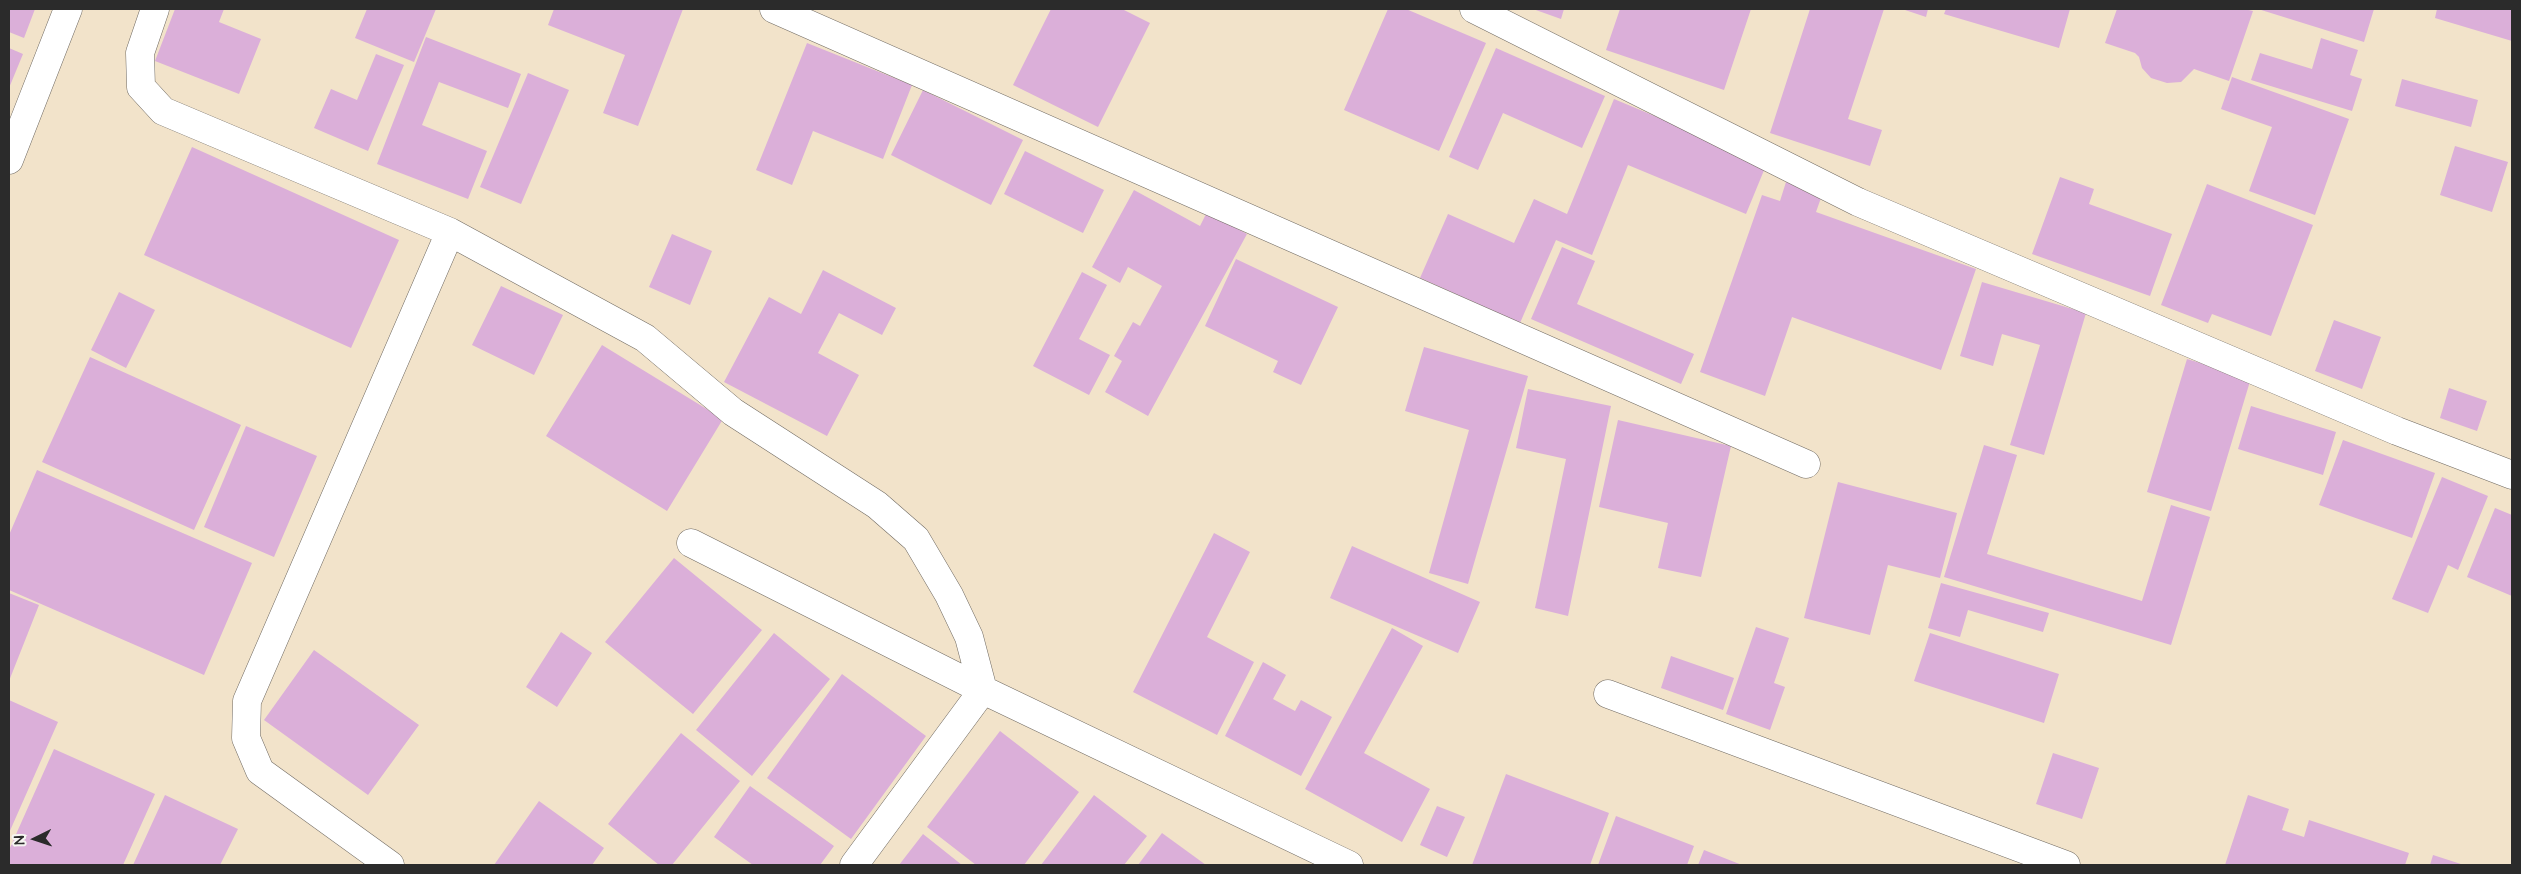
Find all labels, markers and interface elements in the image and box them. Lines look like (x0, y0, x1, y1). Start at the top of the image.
north arrow (10, 814, 60, 864)
text: N (10, 835, 30, 845)

